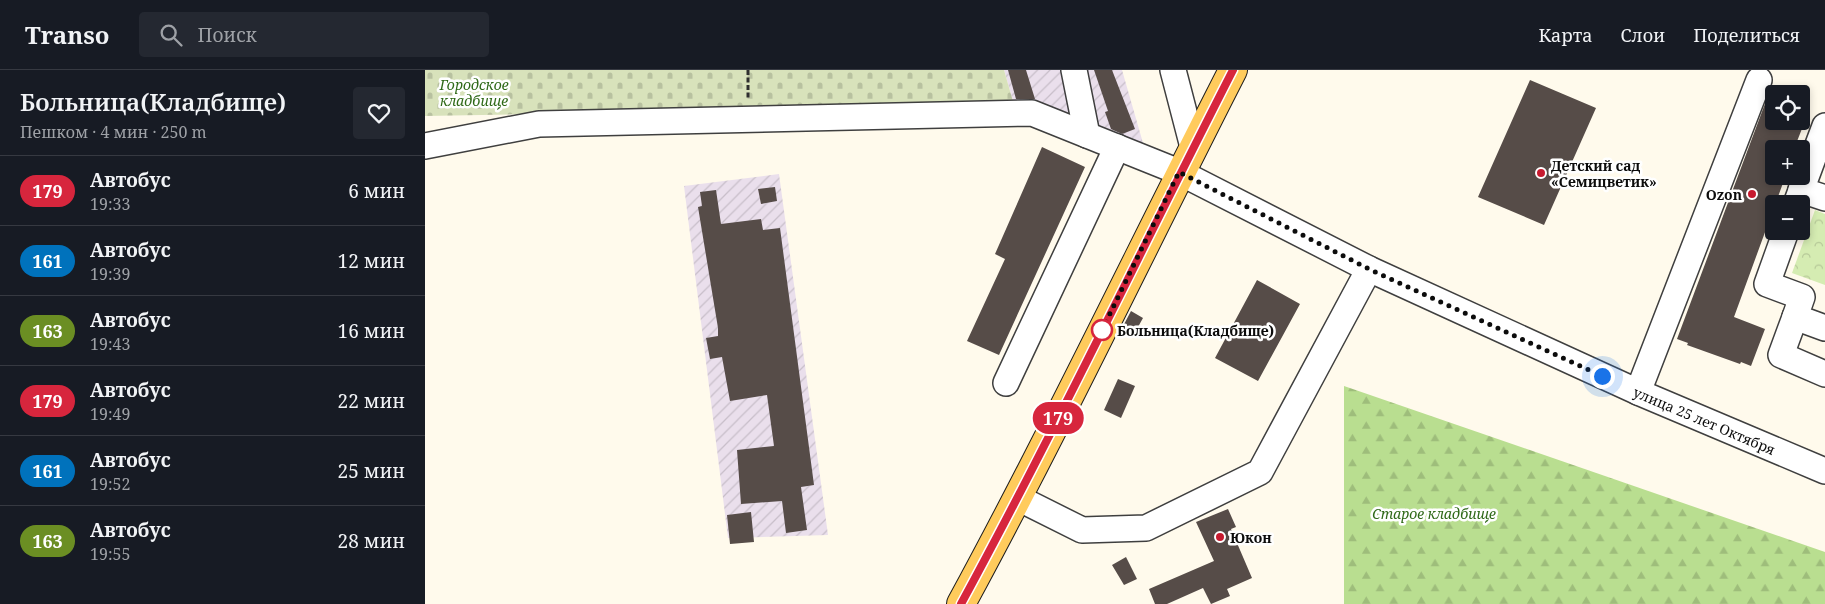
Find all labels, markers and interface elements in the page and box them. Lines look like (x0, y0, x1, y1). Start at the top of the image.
search box (139, 12, 489, 57)
text: Transo (25, 18, 109, 51)
icon: search (157, 21, 185, 49)
text: Поиск (197, 22, 257, 48)
text: Карта (1538, 23, 1593, 47)
text: Слои (1621, 23, 1665, 47)
text: Поделиться (1693, 23, 1800, 47)
park label: Городское кладбище (438, 75, 509, 110)
text: Больница(Кладбище) (20, 85, 286, 118)
map controls (1765, 85, 1810, 240)
button: locate (1765, 85, 1810, 130)
button: heart (353, 87, 405, 139)
text: Пешком · 4 мин · 250 m (20, 121, 207, 143)
button: + (1765, 140, 1810, 185)
place label: Детский сад «Семицветик» (1551, 156, 1657, 191)
text: Автобус (90, 167, 171, 193)
marker: Детский сад «Семицветик» (1535, 167, 1547, 179)
text: 6 мин (348, 178, 405, 204)
text: 179 (32, 179, 63, 203)
place label: Ozon (1706, 185, 1742, 204)
marker: Ozon (1746, 188, 1758, 200)
text: 19:33 (90, 193, 130, 215)
button: − (1765, 195, 1810, 240)
text: Автобус (90, 237, 171, 263)
text: 12 мин (338, 248, 405, 274)
text: 161 (32, 249, 63, 273)
text: 19:39 (90, 263, 130, 285)
text: Автобус (90, 307, 171, 333)
text: 16 мин (338, 318, 405, 344)
text: 163 (32, 319, 63, 343)
marker: Больница(Кладбище) (1091, 319, 1113, 341)
place label: Больница(Кладбище) (1117, 321, 1274, 340)
text: 19:43 (90, 333, 130, 355)
your location (1590, 364, 1615, 389)
text: Автобус (90, 377, 171, 403)
street label: улица 25 лет Октября (1631, 382, 1779, 459)
text: 22 мин (338, 388, 405, 414)
text: 179 (32, 389, 63, 413)
line badge: 179 (1029, 402, 1087, 434)
text: 19:49 (90, 403, 130, 425)
text: 179 (1043, 406, 1073, 430)
text: Автобус (90, 447, 171, 473)
text: 25 мин (338, 458, 405, 484)
text: 161 (32, 459, 63, 483)
text: 19:52 (90, 473, 130, 495)
park label: Старое кладбище (1372, 504, 1496, 523)
text: Автобус (90, 517, 171, 543)
text: 28 мин (338, 528, 405, 554)
place label: Юкон (1230, 528, 1272, 547)
text: 163 (32, 529, 63, 553)
marker: Юкон (1214, 531, 1226, 543)
text: 19:55 (90, 543, 130, 565)

